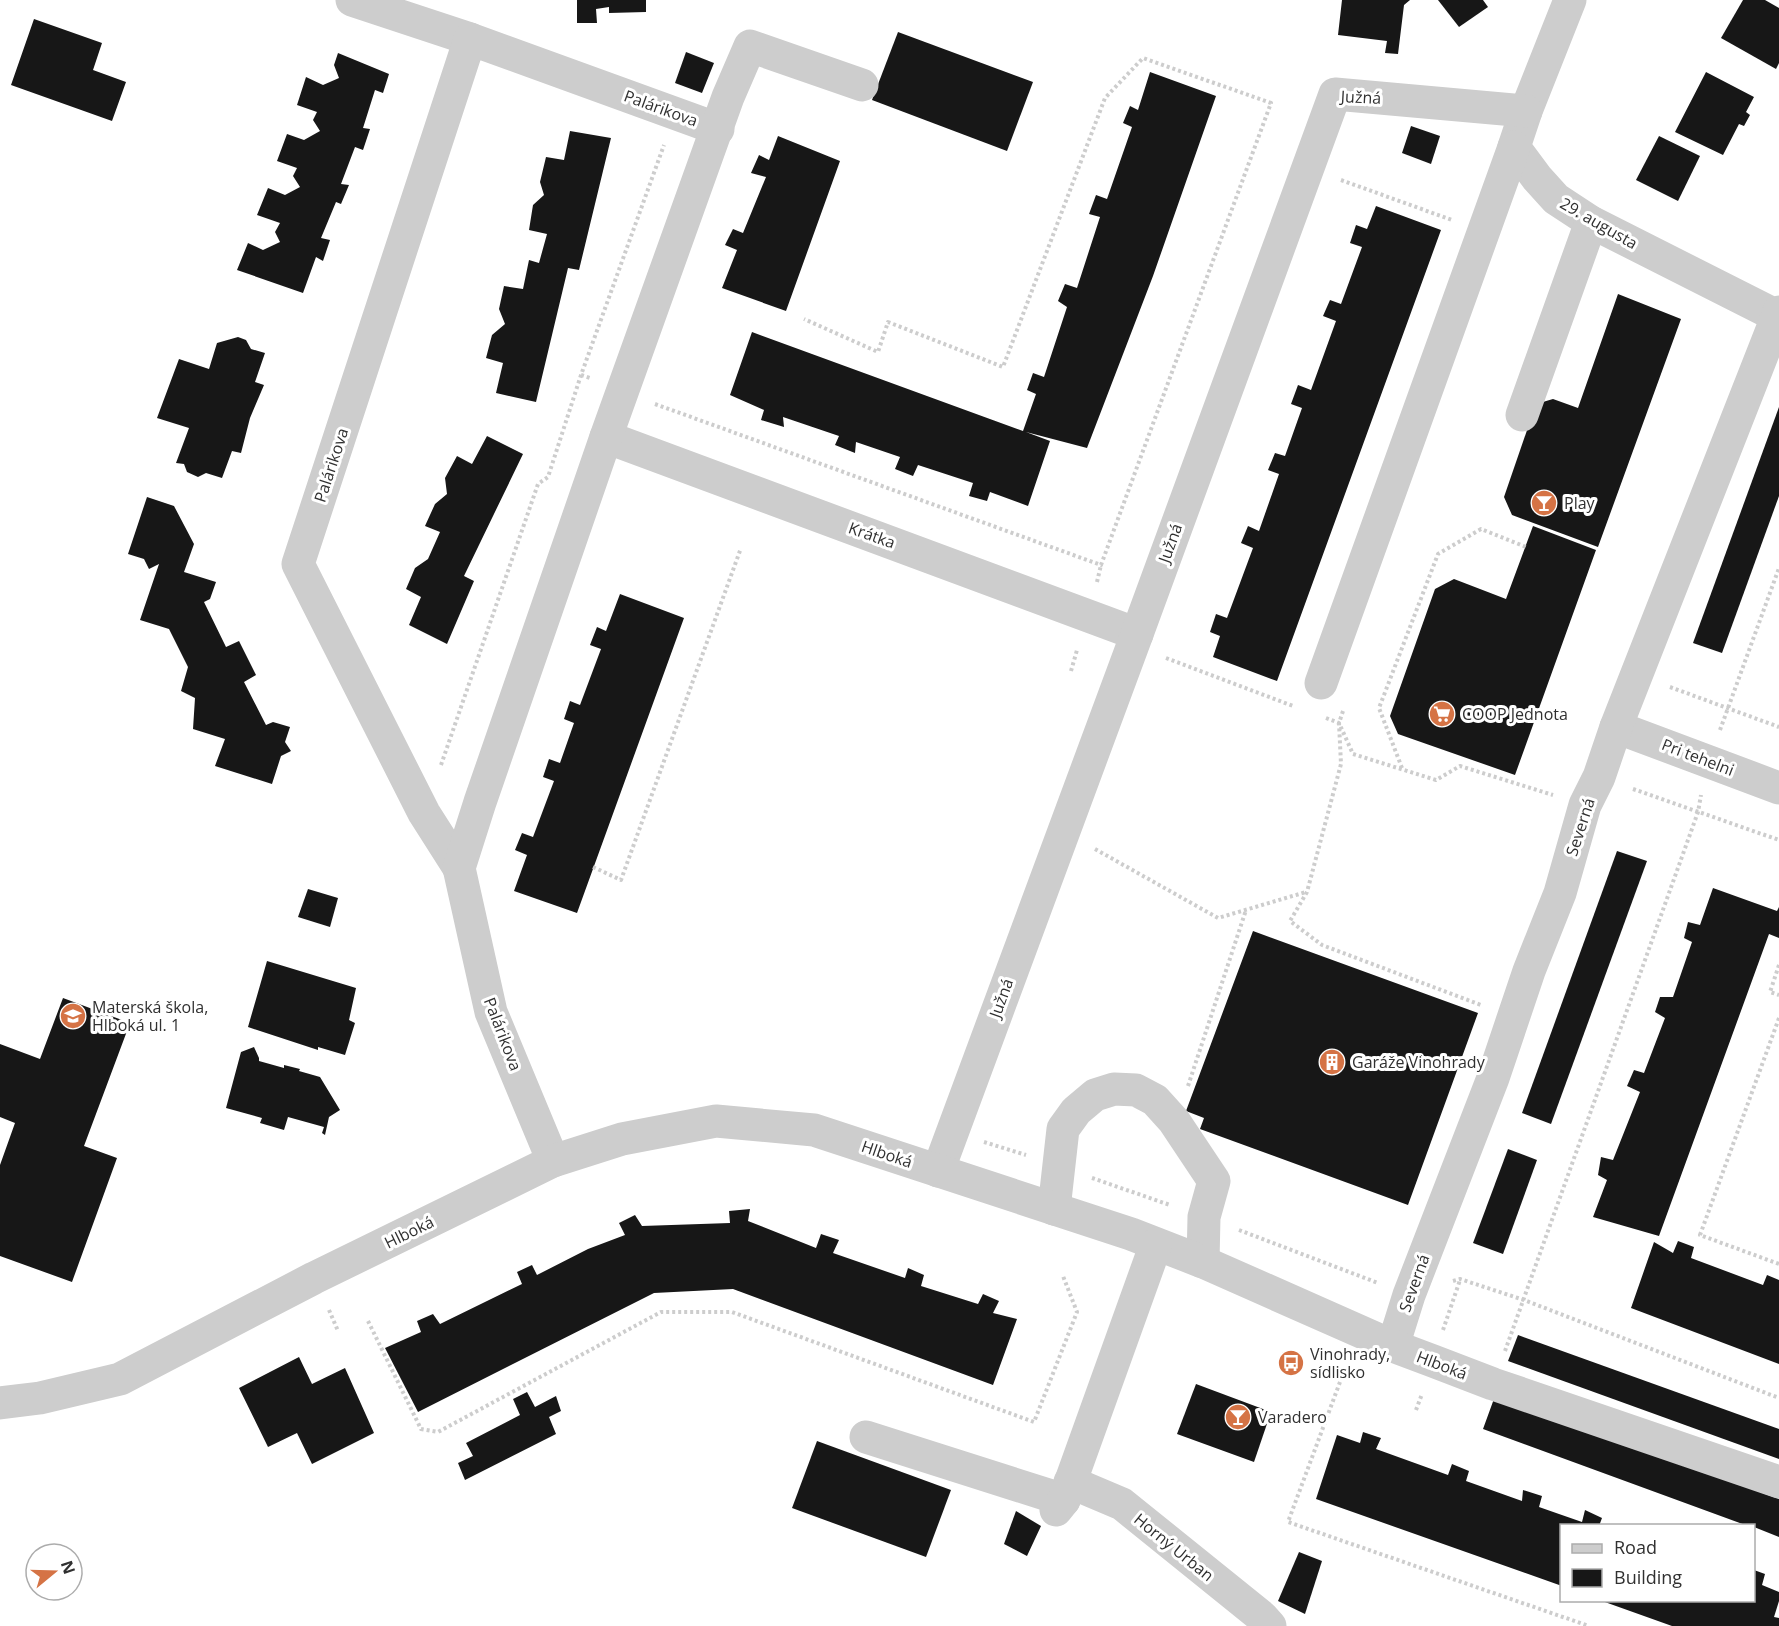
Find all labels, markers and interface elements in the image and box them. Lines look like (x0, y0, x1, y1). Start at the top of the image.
street label: Palárikova (621, 85, 701, 131)
street label: Južná (1338, 85, 1382, 109)
street label: 29. augusta (1556, 192, 1642, 254)
street label: Palárikova (309, 425, 353, 505)
bar icon: Play (1529, 488, 1559, 518)
place label: Play (1564, 492, 1596, 514)
street label: Krátka (846, 516, 898, 554)
street label: Južná (1152, 520, 1187, 568)
supermarket icon: COOP Jednota (1427, 699, 1457, 729)
place label: COOP Jednota (1462, 703, 1568, 725)
street label: Pri tehelni (1659, 733, 1737, 781)
street label: Severná (1560, 795, 1600, 859)
street label: Južná (983, 975, 1018, 1023)
street label: Palárikova (479, 994, 527, 1074)
place label: Materská škola, Hlboká ul. 1 (92, 996, 208, 1036)
school or university icon: Materská škola, Hlboká ul. 1 (58, 1001, 88, 1031)
building icon: Garáže Vinohrady (1317, 1047, 1347, 1077)
place label: Garáže Vinohrady (1352, 1051, 1486, 1073)
street label: Hlboká (859, 1135, 915, 1173)
street label: Hlboká (381, 1211, 437, 1253)
street label: Severná (1393, 1251, 1435, 1315)
place label: Vinohrady, sídlisko (1310, 1343, 1390, 1383)
street label: Hlboká (1414, 1345, 1470, 1385)
bus stop icon: Vinohrady, sídlisko (1276, 1348, 1306, 1378)
bar icon: Varadero (1223, 1402, 1253, 1432)
place label: Varadero (1258, 1406, 1327, 1428)
street label: Horný Urban (1130, 1508, 1218, 1586)
legend (1560, 1524, 1755, 1602)
text: Road (1614, 1535, 1657, 1559)
north arrow (24, 1542, 84, 1602)
text: N (56, 1557, 81, 1577)
text: Building (1614, 1565, 1682, 1589)

